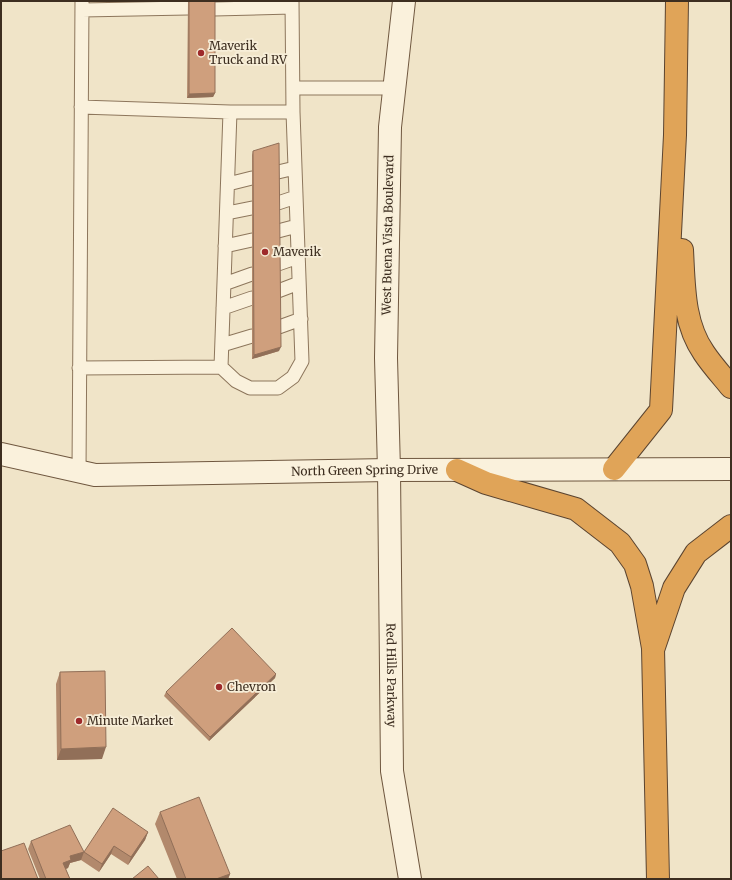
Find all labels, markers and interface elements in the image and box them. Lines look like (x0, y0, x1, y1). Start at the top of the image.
place label: Maverik Truck and RV (209, 38, 288, 67)
marker: Maverik Truck and RV (196, 48, 206, 58)
street label: West Buena Vista Boulevard (379, 155, 396, 316)
place label: Maverik (273, 244, 321, 259)
marker: Maverik (260, 247, 270, 257)
street label: North Green Spring Drive (291, 462, 438, 479)
street label: Red Hills Parkway (384, 623, 400, 727)
place label: Chevron (227, 679, 276, 694)
marker: Chevron (214, 682, 224, 692)
place label: Minute Market (87, 713, 173, 728)
marker: Minute Market (74, 716, 84, 726)

